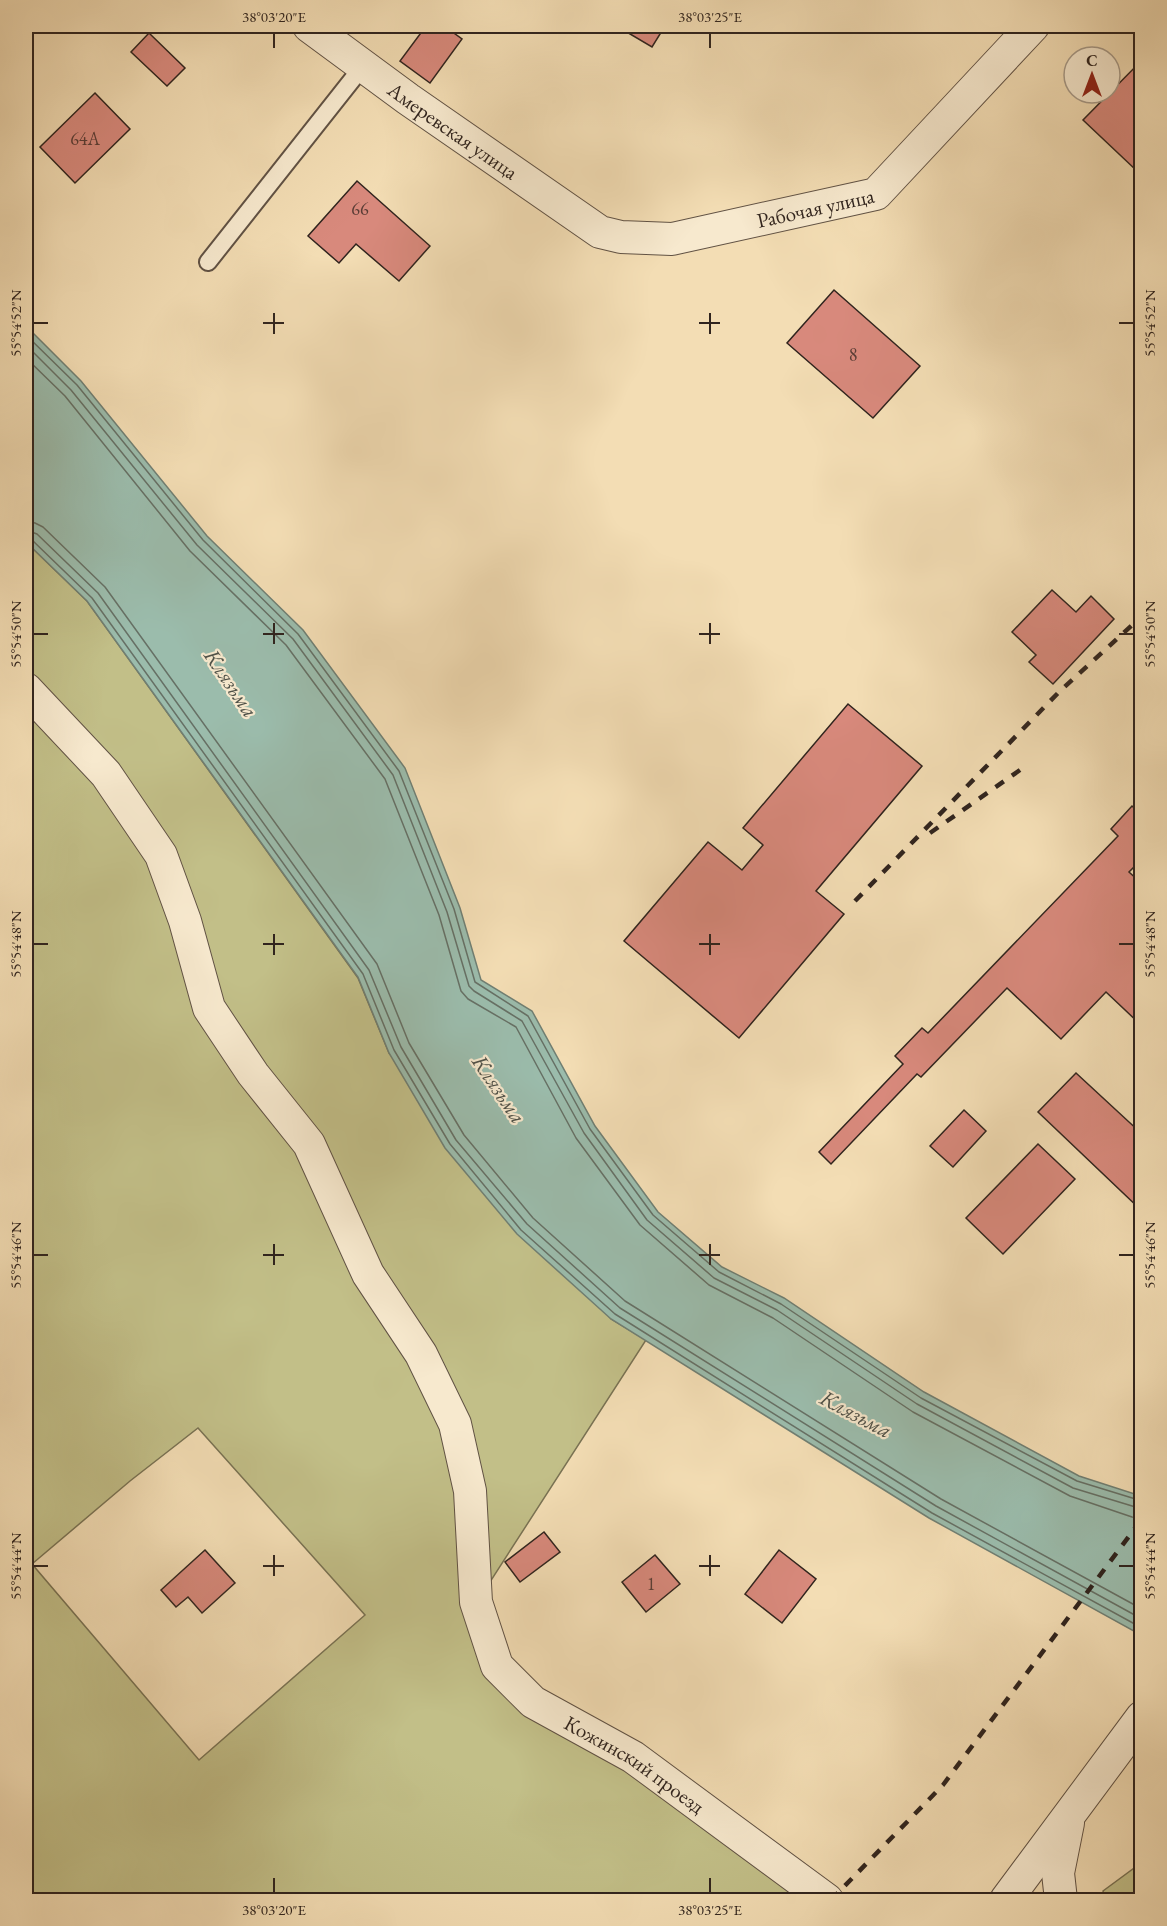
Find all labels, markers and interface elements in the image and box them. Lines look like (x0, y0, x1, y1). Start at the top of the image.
text: 38°03'20"E (242, 7, 307, 26)
text: 38°03'25"E (678, 7, 743, 26)
north arrow (1062, 45, 1122, 105)
text: С (1086, 50, 1098, 71)
street label: Амеревская улица (382, 75, 524, 185)
house number: 64А (70, 127, 100, 150)
street label: Рабочая улица (754, 181, 877, 233)
house number: 66 (351, 197, 369, 220)
text: 55°54'52"N (6, 289, 25, 357)
text: 55°54'52"N (1140, 289, 1159, 357)
house number: 8 (849, 343, 857, 366)
text: 55°54'50"N (6, 600, 25, 668)
text: 55°54'50"N (1140, 600, 1159, 668)
water label: Клязьма (197, 642, 265, 723)
text: 55°54'48"N (6, 910, 25, 978)
text: 55°54'48"N (1140, 910, 1159, 978)
water label: Клязьма (465, 1048, 533, 1129)
text: 55°54'46"N (6, 1221, 25, 1289)
text: 55°54'46"N (1140, 1221, 1159, 1289)
water label: Клязьма (814, 1383, 897, 1445)
text: 55°54'44"N (6, 1532, 25, 1600)
text: 55°54'44"N (1140, 1532, 1159, 1600)
house number: 1 (647, 1572, 655, 1595)
street label: Кожинский проезд (560, 1709, 711, 1819)
text: 38°03'20"E (242, 1900, 307, 1919)
text: 38°03'25"E (678, 1900, 743, 1919)

